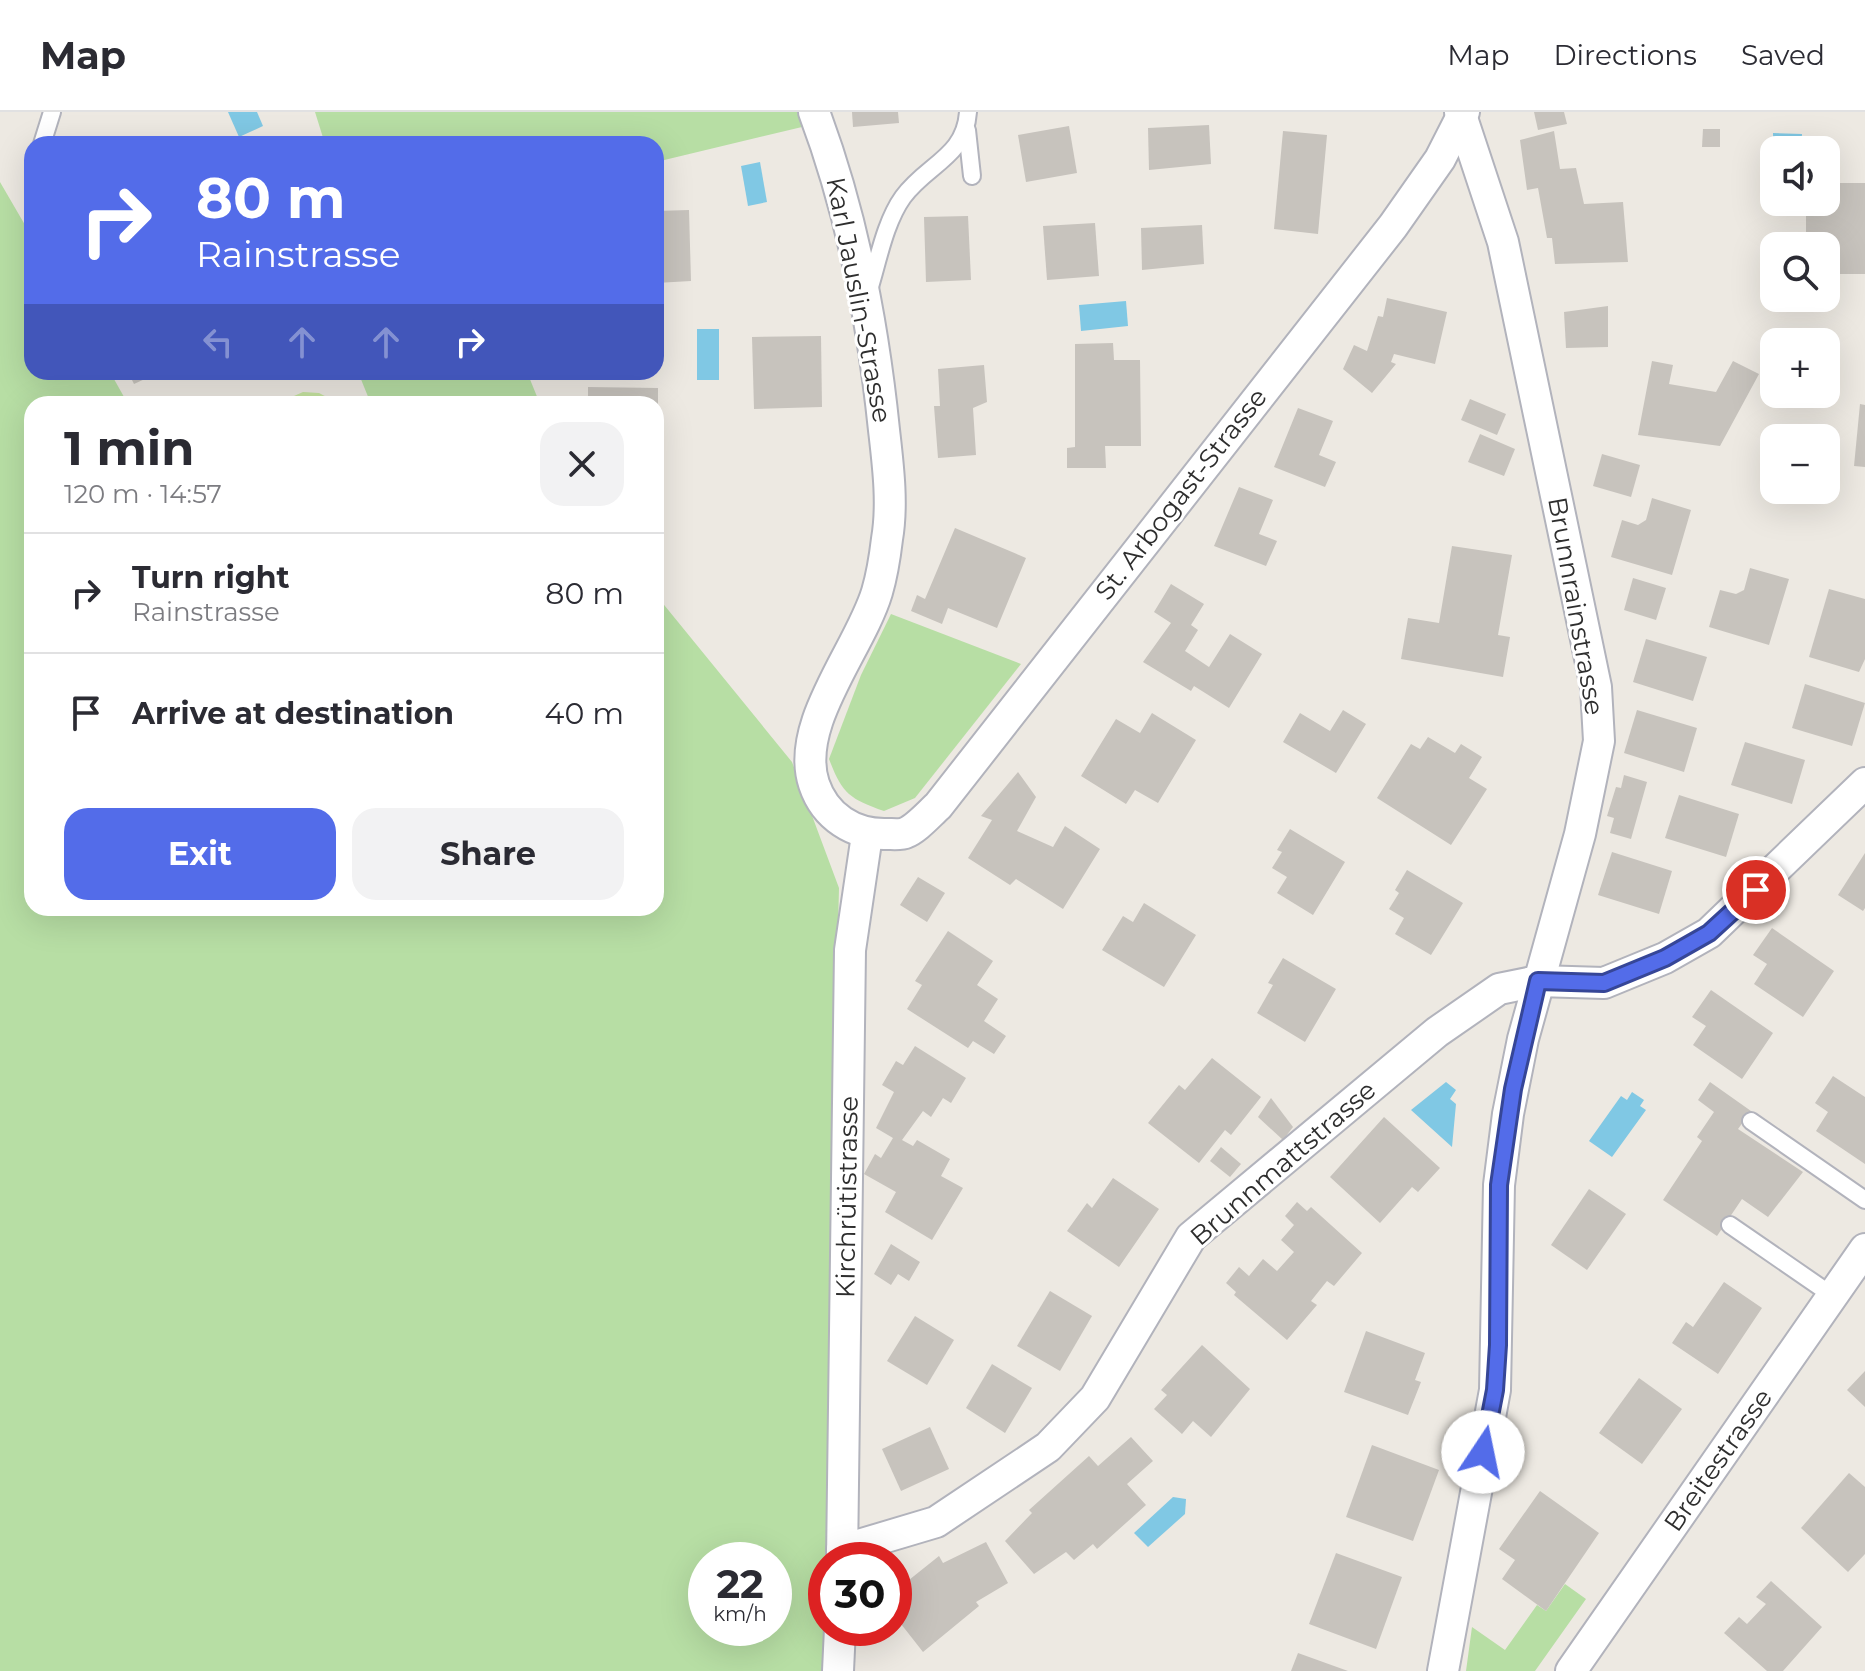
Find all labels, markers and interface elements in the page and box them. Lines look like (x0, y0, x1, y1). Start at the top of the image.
text: Map (40, 32, 126, 79)
text: Map (1447, 38, 1509, 72)
text: Directions (1553, 38, 1697, 72)
text: Saved (1741, 38, 1825, 72)
map controls (1760, 136, 1840, 504)
button: sound (1760, 136, 1840, 216)
text: 80 m (196, 164, 346, 232)
icon: right (64, 168, 168, 272)
street label: Karl Jauslin-Strasse (819, 175, 899, 425)
text: Rainstrasse (196, 232, 400, 276)
button: search (1760, 232, 1840, 312)
icon: left (196, 320, 240, 364)
icon: ahead (280, 320, 324, 364)
icon: ahead (364, 320, 408, 364)
icon: right (448, 320, 492, 364)
button: + (1760, 328, 1840, 408)
street label: St. Arbogast-Strasse (1088, 382, 1274, 606)
text: 1 min (64, 419, 194, 477)
button: close (540, 422, 624, 506)
button: − (1760, 424, 1840, 504)
text: 120 m · 14:57 (64, 478, 222, 510)
street label: Brunnrainstrasse (1541, 494, 1611, 718)
text: Turn right (132, 559, 289, 596)
icon: right (64, 571, 108, 615)
text: 80 m (545, 575, 624, 612)
text: Rainstrasse (132, 596, 280, 628)
icon: arrive (64, 691, 108, 735)
text: Arrive at destination (132, 695, 454, 732)
text: 40 m (545, 695, 624, 732)
button: Exit (64, 808, 336, 900)
button: Share (352, 808, 624, 900)
pin (1722, 856, 1790, 924)
icon: arrive (1734, 868, 1778, 912)
street label: Brunnmattstrasse (1184, 1074, 1382, 1252)
street label: Kirchrütistrasse (829, 1096, 865, 1298)
street label: Breitestrasse (1657, 1382, 1779, 1538)
position arrow (1441, 1410, 1525, 1494)
speed limit sign: 30 (808, 1542, 912, 1646)
text: 22 (716, 1559, 764, 1608)
text: km/h (713, 1602, 767, 1626)

